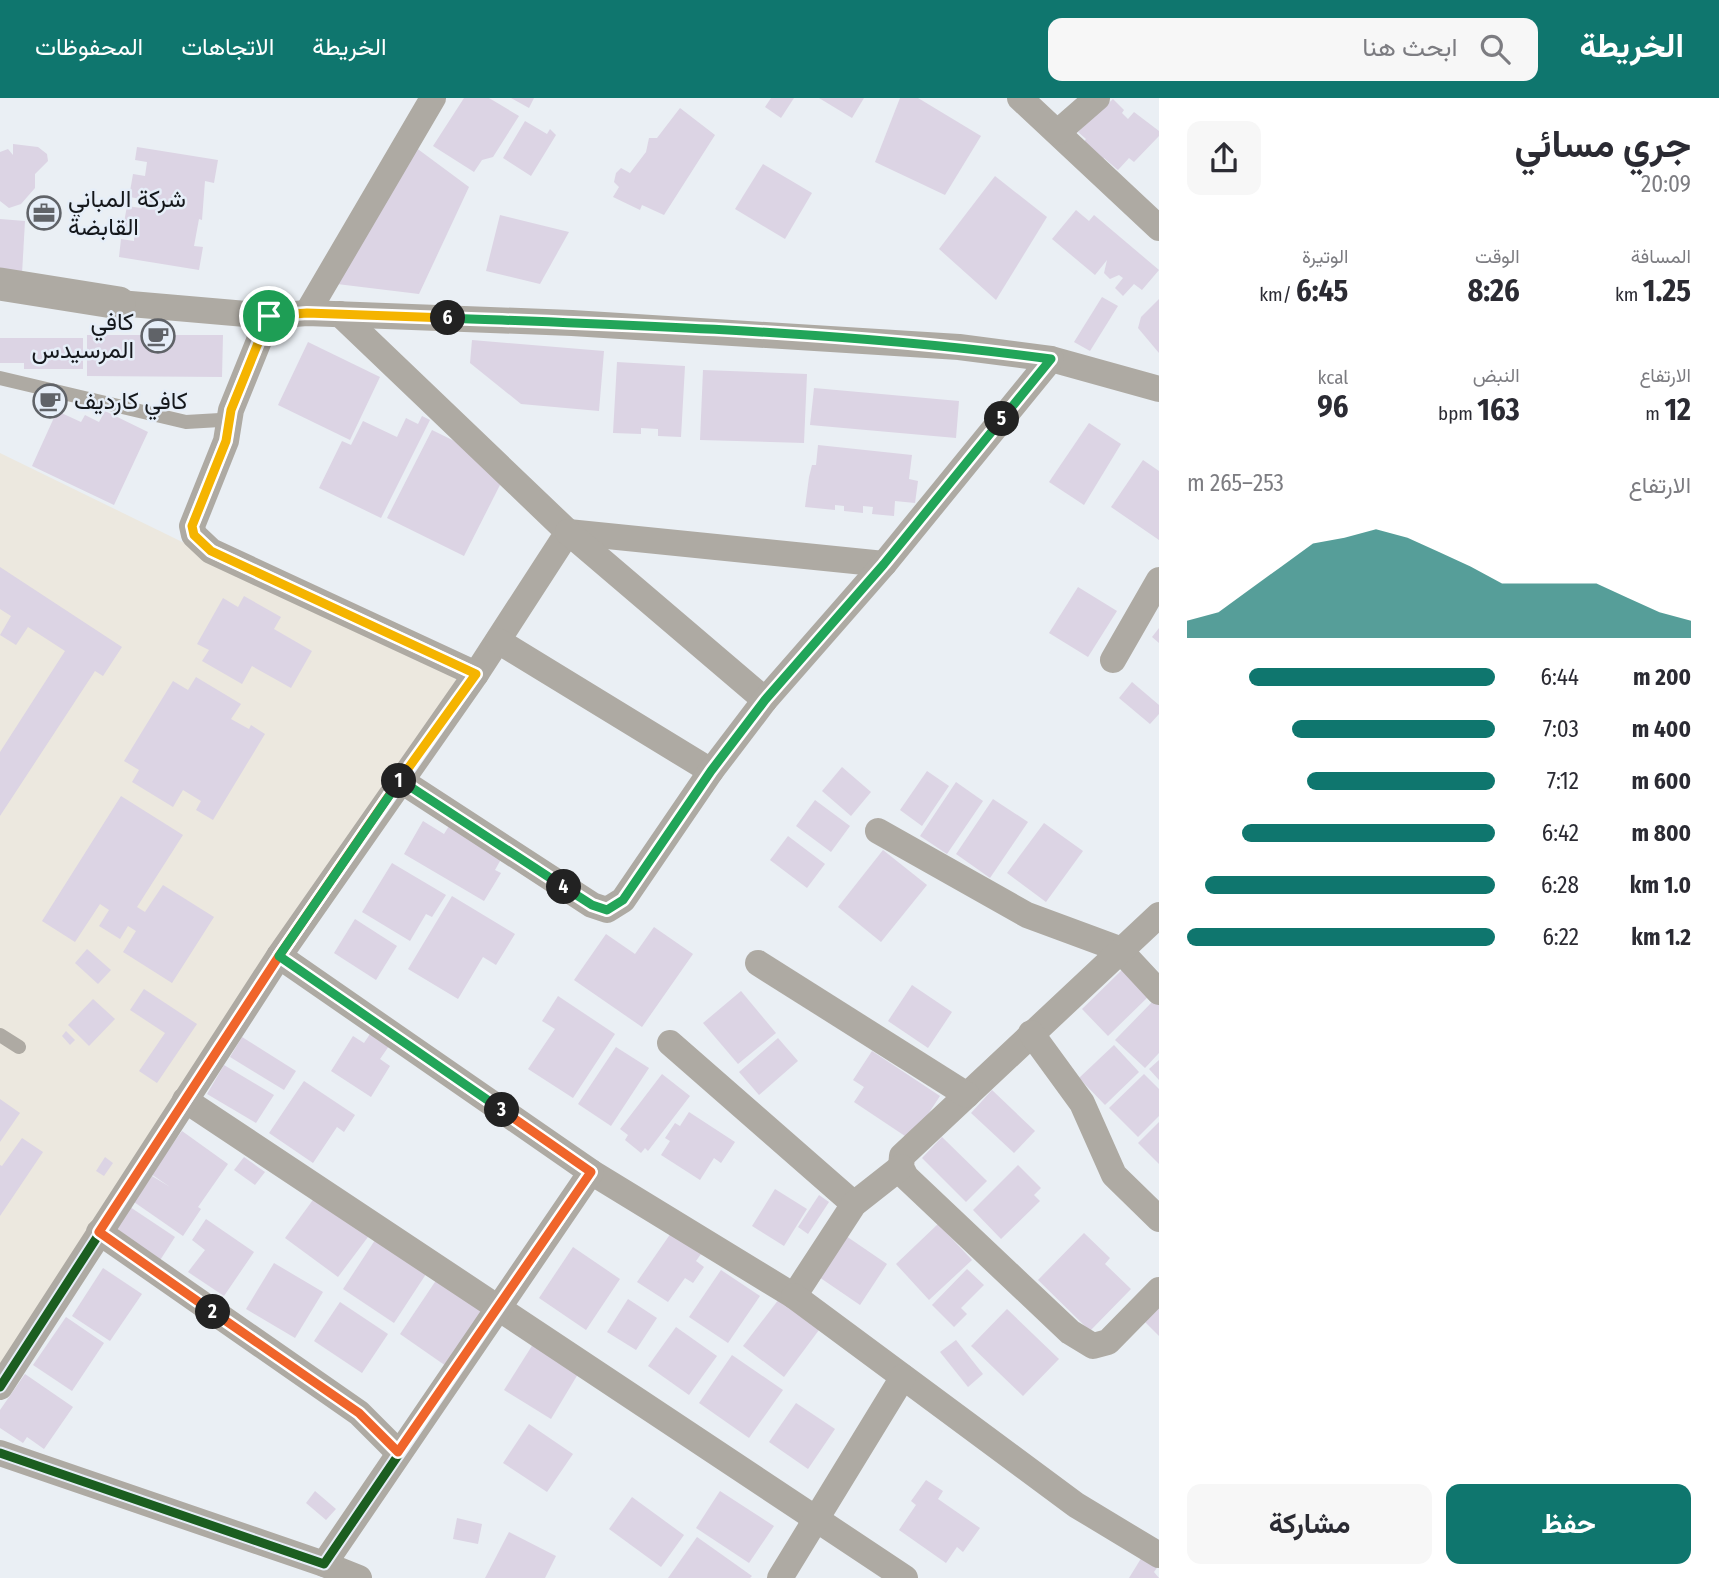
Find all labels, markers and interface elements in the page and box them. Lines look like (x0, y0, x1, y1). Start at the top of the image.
search box (1048, 18, 1538, 81)
text: الخريطة (1580, 26, 1684, 66)
icon: search (1476, 30, 1514, 68)
text: ابحث هنا (1362, 32, 1458, 63)
text: المحفوظات (35, 33, 143, 61)
text: الاتجاهات (181, 33, 274, 61)
text: الخريطة (312, 33, 387, 61)
button: share (1187, 121, 1261, 195)
text: جري مسائي (1515, 121, 1691, 167)
text: 20:09 (1641, 170, 1691, 198)
place label: شركة المباني القابضة (68, 185, 186, 241)
office icon: شركة المباني القابضة (25, 194, 63, 232)
text: الوتيرة (1302, 245, 1348, 268)
text: الوقت (1475, 245, 1520, 268)
text: المسافة (1631, 245, 1691, 268)
text: 6:45 (1296, 273, 1348, 309)
text: 8:26 (1467, 273, 1520, 309)
text: 1.25 (1643, 273, 1691, 309)
text: /km (1259, 283, 1296, 306)
text: km (1615, 283, 1643, 306)
pin (239, 286, 299, 346)
icon: arrive (250, 297, 288, 335)
pin: 6 (430, 300, 466, 336)
text: 6 (443, 306, 452, 329)
place label: كافي المرسيدس (32, 308, 134, 365)
cafe icon: كافي المرسيدس (139, 317, 177, 355)
text: النبض (1473, 364, 1520, 387)
text: الارتفاع (1639, 364, 1691, 387)
text: kcal (1318, 366, 1348, 389)
cafe icon: كافي كارديف (31, 382, 69, 420)
place label: كافي كارديف (74, 387, 188, 420)
text: 96 (1317, 389, 1348, 425)
text: 163 (1477, 392, 1520, 428)
text: 12 (1664, 392, 1691, 428)
pin: 5 (984, 402, 1020, 436)
text: bpm (1438, 402, 1477, 425)
text: m (1645, 402, 1664, 425)
text: 5 (997, 407, 1006, 430)
text: 253–265 m (1187, 469, 1284, 497)
text: الارتفاع (1629, 471, 1691, 499)
text: 6:44 (1541, 663, 1579, 691)
text: 200 m (1633, 663, 1691, 691)
text: 7:03 (1543, 715, 1579, 743)
text: 400 m (1632, 715, 1691, 743)
pin: 1 (382, 764, 416, 798)
text: 7:12 (1547, 767, 1579, 795)
text: 600 m (1631, 767, 1691, 795)
text: 1 (394, 769, 403, 792)
text: 6:42 (1542, 819, 1579, 847)
text: 800 m (1631, 819, 1691, 847)
pin: 4 (546, 870, 582, 904)
text: 6:28 (1541, 871, 1579, 899)
text: 1.0 km (1630, 871, 1691, 899)
text: 4 (559, 875, 568, 898)
text: 6:22 (1542, 923, 1579, 951)
text: 1.2 km (1631, 923, 1691, 951)
pin: 3 (484, 1093, 520, 1128)
text: 3 (497, 1098, 506, 1121)
pin: 2 (196, 1294, 230, 1330)
text: 2 (208, 1300, 217, 1323)
button: مشاركة (1187, 1484, 1432, 1564)
button: حفظ (1446, 1484, 1691, 1564)

